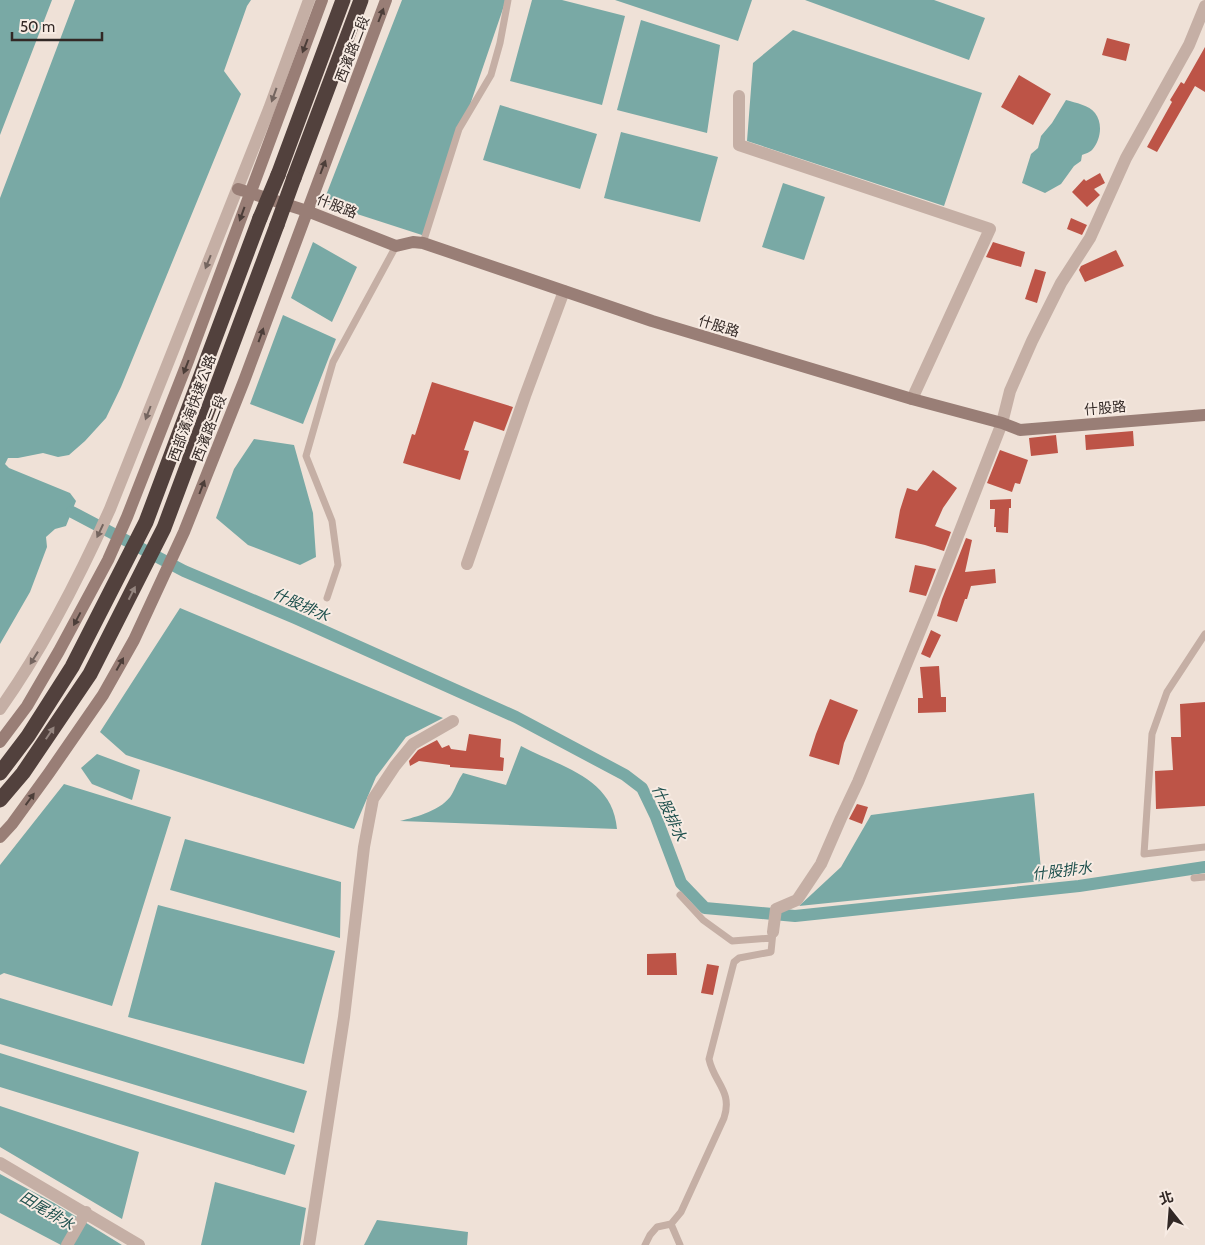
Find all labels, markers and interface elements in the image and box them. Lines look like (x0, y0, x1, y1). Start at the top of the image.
one-way arrow (378, 7, 385, 22)
scale bar (12, 10, 102, 42)
street label: 西濱路二段 (331, 13, 373, 85)
text: 50 m (20, 18, 55, 36)
one-way arrow (301, 38, 308, 53)
one-way arrow (270, 88, 278, 103)
one-way arrow (320, 160, 328, 174)
street label: 什股路 (314, 190, 360, 222)
one-way arrow (238, 207, 246, 222)
one-way arrow (204, 255, 211, 270)
street label: 什股路 (696, 311, 742, 341)
one-way arrow (258, 328, 265, 343)
street label: 西部濱海快速公路 (164, 352, 220, 464)
one-way arrow (182, 360, 190, 375)
street label: 西濱路二段 (188, 392, 230, 464)
street label: 什股路 (1083, 397, 1127, 419)
one-way arrow (144, 406, 151, 421)
one-way arrow (198, 479, 206, 494)
one-way arrow (96, 524, 104, 538)
water label: 什股排水 (270, 585, 333, 626)
one-way arrow (128, 586, 136, 600)
one-way arrow (72, 612, 81, 625)
one-way arrow (29, 652, 39, 665)
one-way arrow (116, 657, 125, 670)
one-way arrow (45, 726, 55, 740)
water label: 什股排水 (648, 782, 690, 845)
one-way arrow (25, 793, 36, 806)
water label: 什股排水 (1031, 858, 1094, 884)
north arrow (1145, 1185, 1195, 1235)
text: 北 (1157, 1187, 1176, 1208)
water label: 田尾排水 (17, 1188, 78, 1235)

